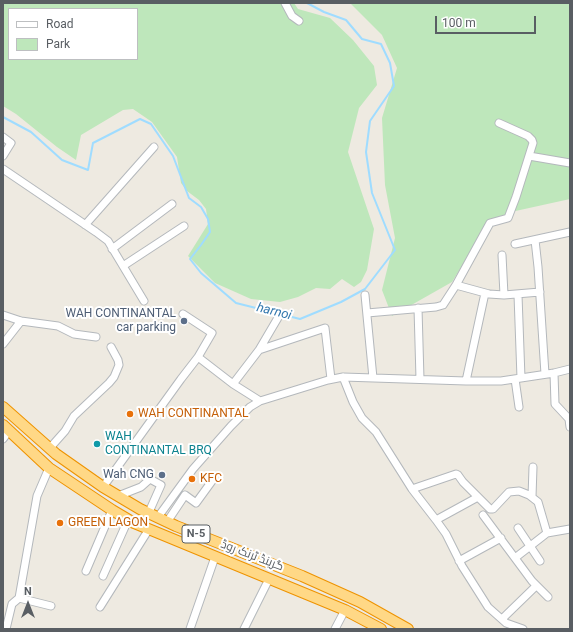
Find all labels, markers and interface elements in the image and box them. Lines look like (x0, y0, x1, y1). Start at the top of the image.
legend (8, 8, 138, 60)
scale bar (437, 8, 538, 34)
text: 100 m (442, 16, 476, 30)
text: Road (46, 17, 74, 31)
text: Park (46, 37, 70, 51)
water label: harnoi (255, 300, 293, 324)
place label: WAH CONTINANTAL car parking (65, 307, 176, 335)
marker: WAH CONTINANTAL car parking (179, 316, 189, 326)
place label: WAH CONTINANTAL (138, 407, 249, 421)
marker: WAH CONTINANTAL (125, 409, 135, 419)
place label: WAH CONTINANTAL BRQ (105, 430, 212, 458)
marker: WAH CONTINANTAL BRQ (92, 439, 102, 449)
place label: Wah CNG (103, 468, 154, 482)
marker: Wah CNG (157, 470, 167, 480)
place label: KFC (200, 472, 222, 486)
marker: KFC (187, 474, 197, 484)
place label: GREEN LAGON (68, 516, 148, 530)
marker: GREEN LAGON (55, 518, 65, 528)
road number: N-5 (182, 525, 210, 543)
street label: گرینڈ ٹرنک روڈ (219, 537, 285, 575)
north arrow (8, 584, 48, 624)
text: N (24, 585, 32, 598)

